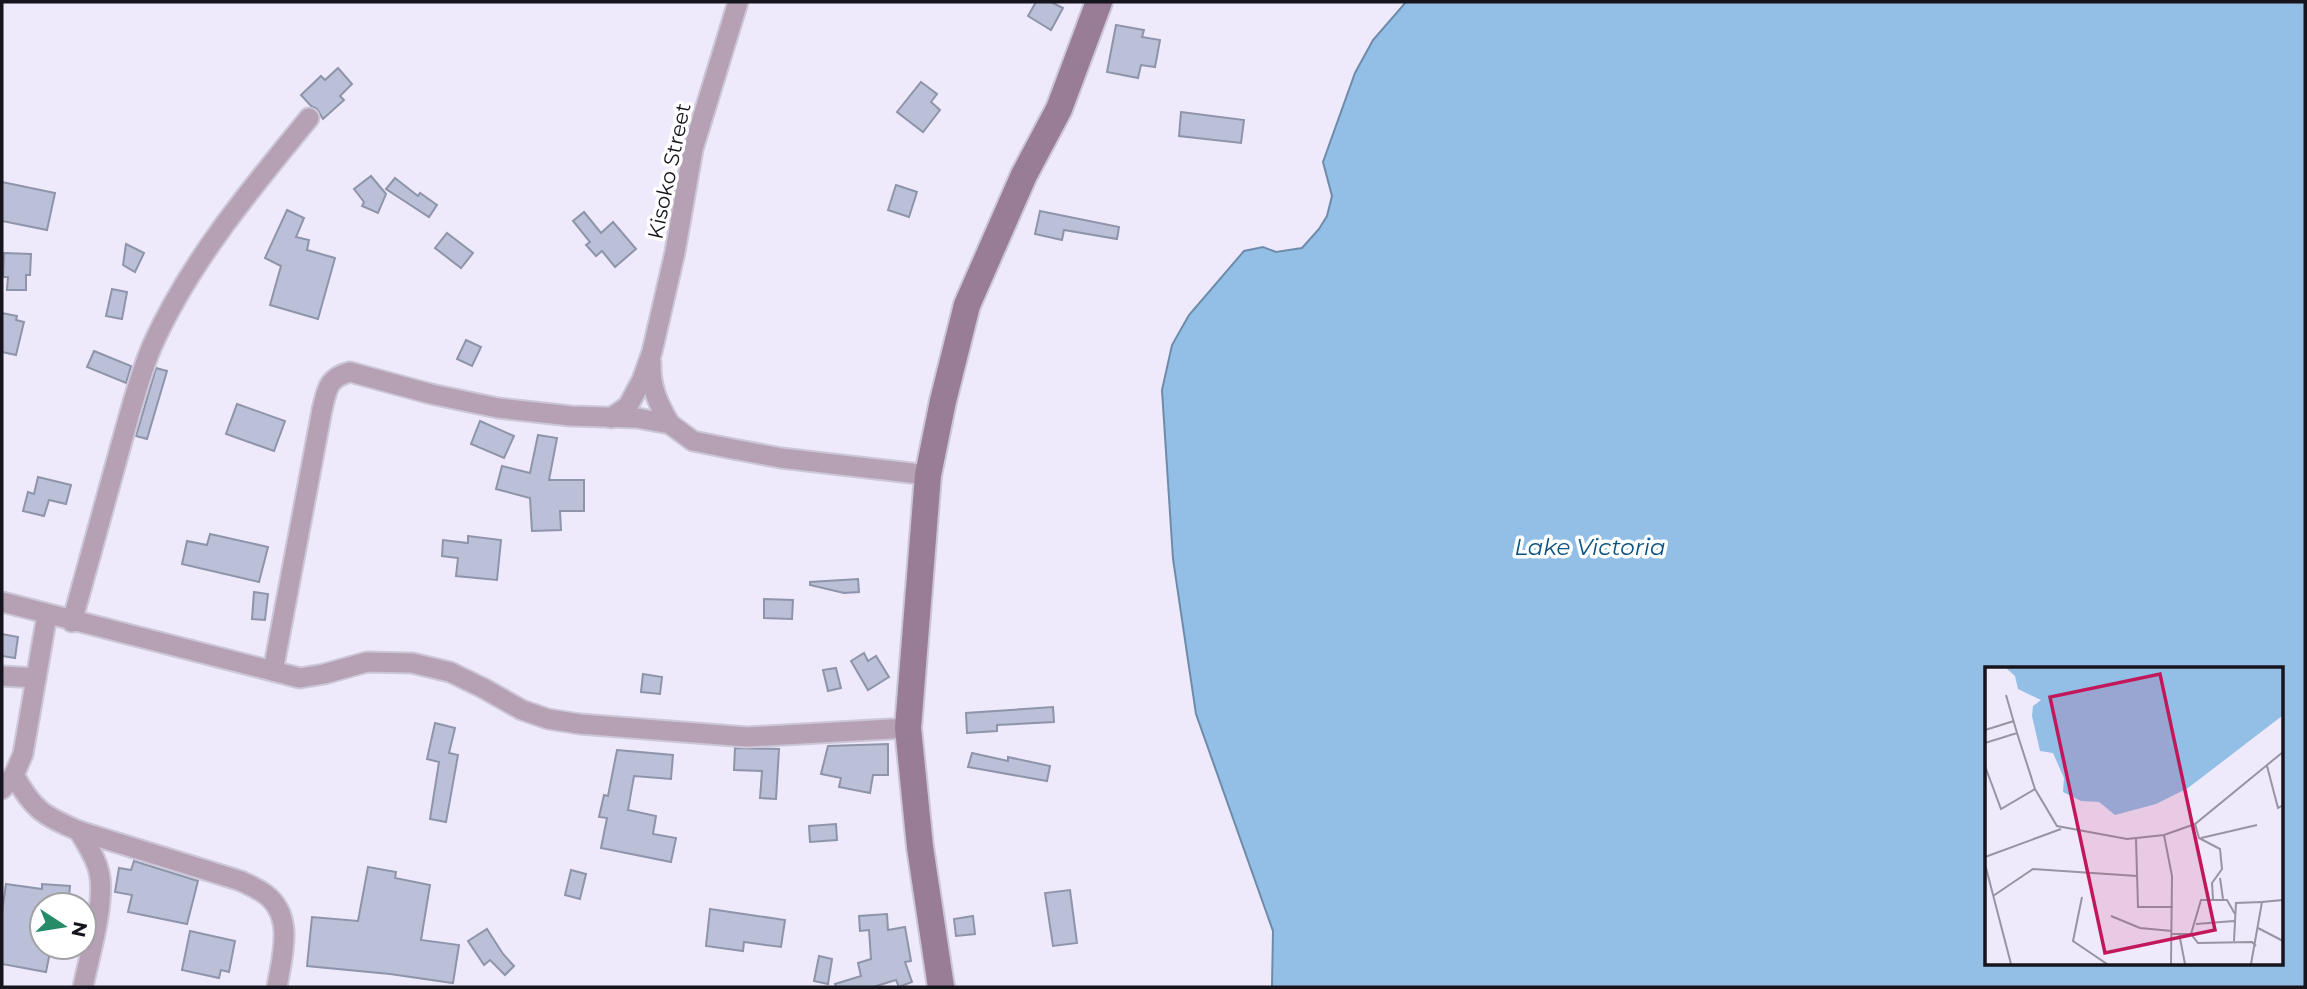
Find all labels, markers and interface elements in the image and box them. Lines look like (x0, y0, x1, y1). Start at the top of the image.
street label: Kisoko Street (642, 101, 696, 241)
water label: Lake Victoria (1514, 533, 1666, 561)
inset map (1985, 667, 2282, 964)
north arrow (28, 891, 98, 961)
text: N (66, 920, 92, 939)

